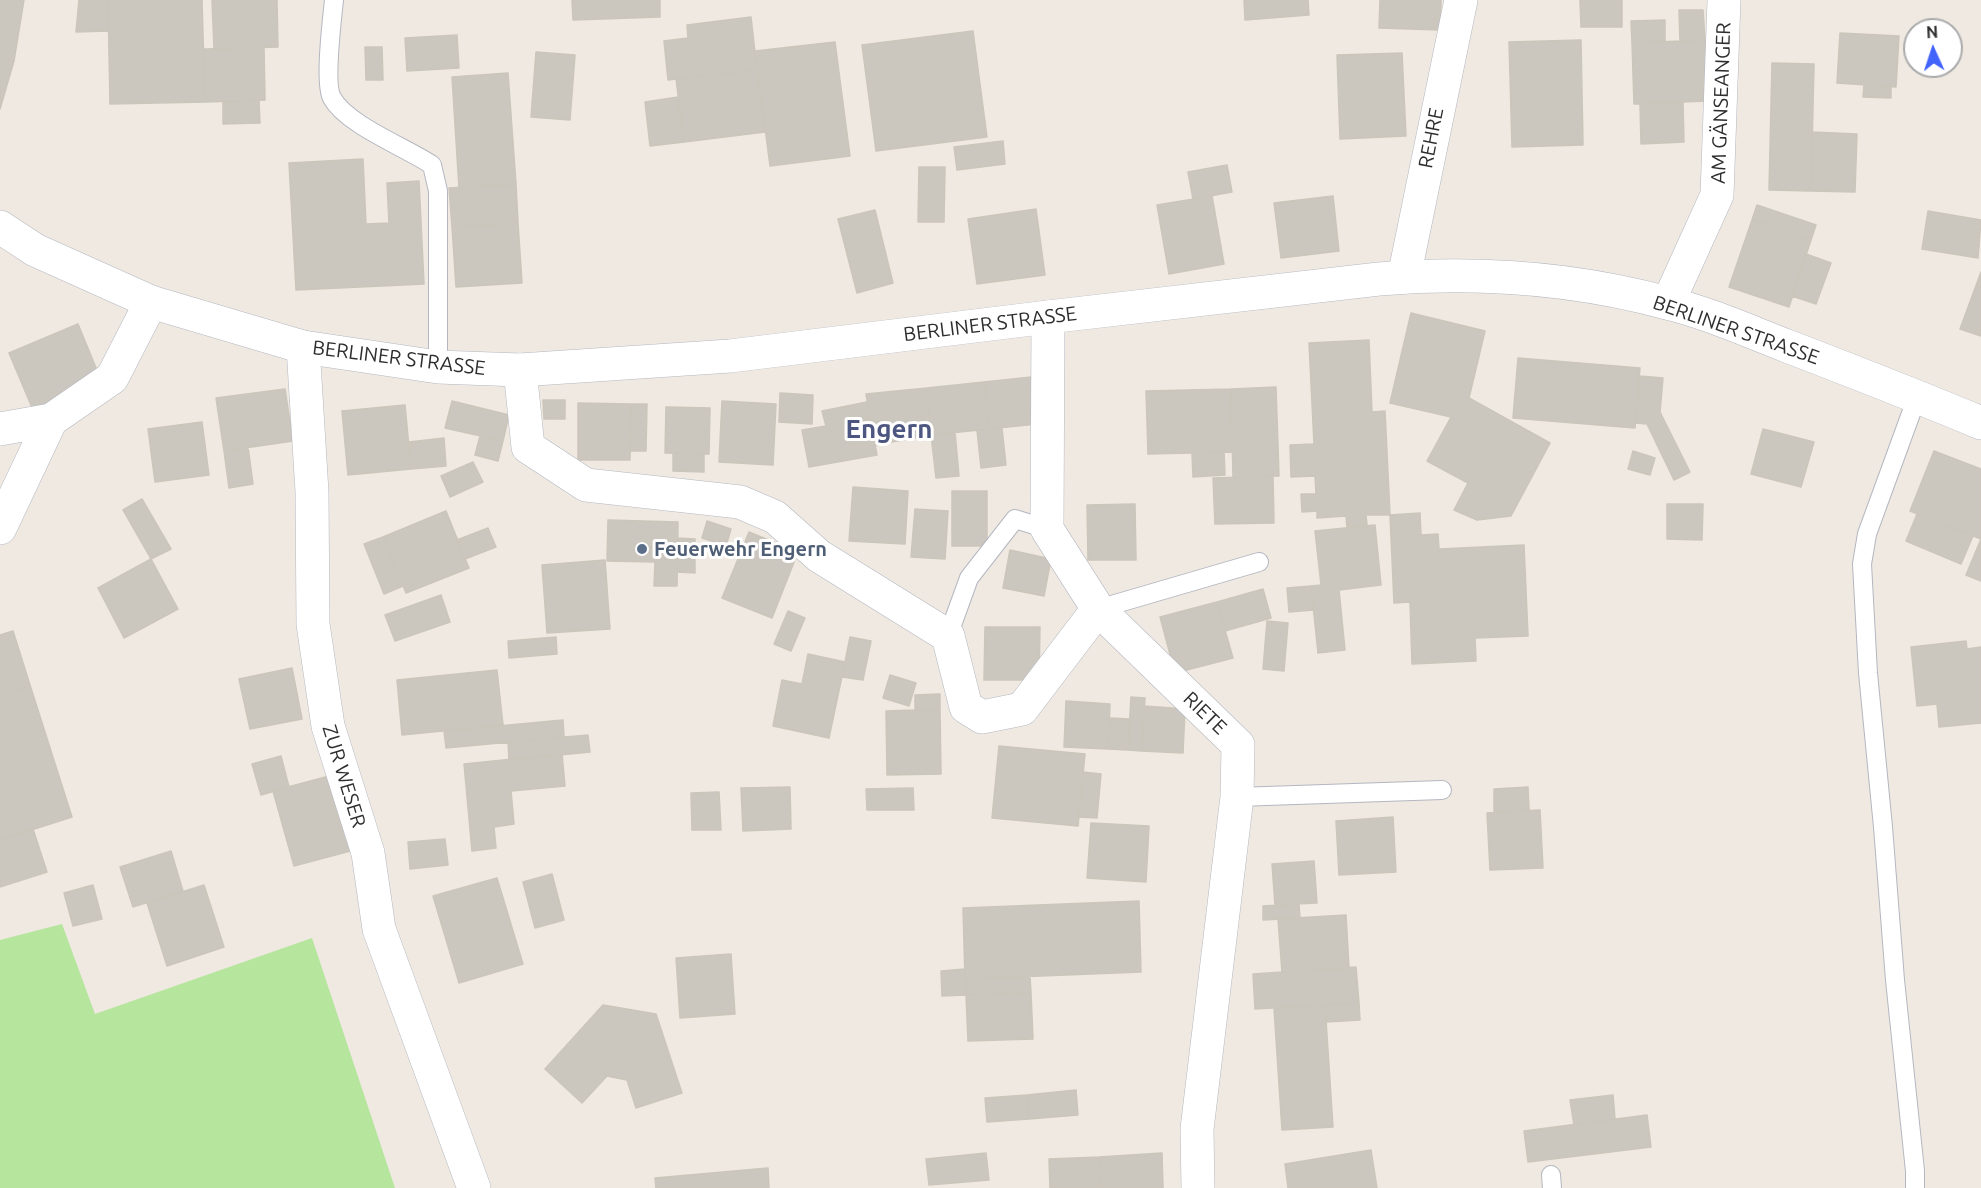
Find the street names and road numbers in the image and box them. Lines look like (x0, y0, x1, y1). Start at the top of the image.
street label: AM GÄNSEANGER (1706, 22, 1736, 184)
street label: REHRE (1413, 106, 1449, 170)
street label: BERLINER STRASSE (1650, 290, 1822, 370)
street label: BERLINER STRASSE (902, 301, 1078, 347)
street label: BERLINER STRASSE (311, 335, 487, 381)
street label: RIETE (1178, 687, 1232, 739)
street label: ZUR WESER (317, 722, 371, 830)

